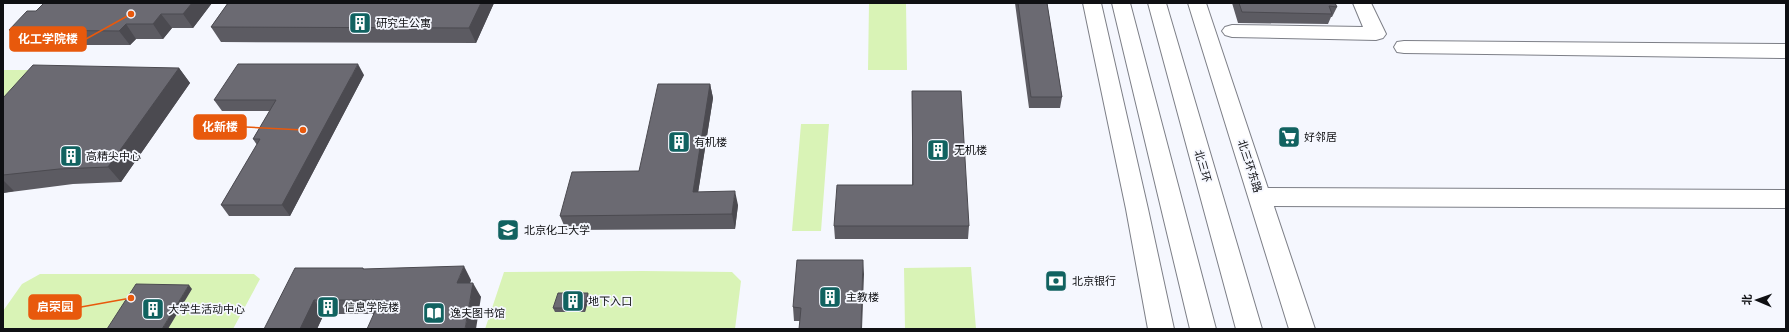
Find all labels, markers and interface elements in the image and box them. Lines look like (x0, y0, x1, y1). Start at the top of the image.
building icon: 研究生公寓 (347, 10, 373, 36)
place label: 研究生公寓 (376, 17, 431, 30)
callout: 化工学院楼 (10, 27, 86, 51)
text: 化工学院楼 (18, 32, 78, 47)
callout: 化新楼 (194, 115, 246, 139)
text: 化新楼 (202, 120, 238, 135)
supermarket icon: 好邻居 (1276, 124, 1302, 150)
building icon: 有机楼 (666, 129, 692, 155)
place label: 好邻居 (1304, 131, 1337, 144)
place label: 有机楼 (694, 136, 727, 149)
building icon: 无机楼 (925, 137, 951, 163)
street label: 北三环东路 (1235, 138, 1264, 194)
building icon: 高精尖中心 (58, 143, 84, 169)
place label: 无机楼 (954, 144, 987, 157)
street label: 北三环 (1192, 148, 1213, 184)
place label: 高精尖中心 (86, 150, 141, 163)
school or university icon: 北京化工大学 (495, 217, 521, 243)
place label: 北京化工大学 (524, 224, 590, 237)
bank icon: 北京银行 (1043, 268, 1069, 294)
place label: 北京银行 (1072, 275, 1116, 288)
north arrow (1737, 280, 1777, 320)
building icon: 主教楼 (817, 284, 843, 310)
building icon: 地下入口 (560, 288, 586, 314)
place label: 主教楼 (846, 291, 879, 304)
building icon: 信息学院楼 (315, 294, 341, 320)
text: 北 (1741, 294, 1754, 305)
callout: 启荣园 (29, 295, 81, 319)
place label: 地下入口 (588, 295, 632, 308)
building icon: 大学生活动中心 (140, 296, 166, 322)
text: 启荣园 (37, 300, 73, 315)
library icon: 逸夫图书馆 (421, 300, 447, 326)
place label: 信息学院楼 (344, 301, 399, 314)
place label: 大学生活动中心 (168, 303, 245, 316)
place label: 逸夫图书馆 (450, 307, 505, 320)

